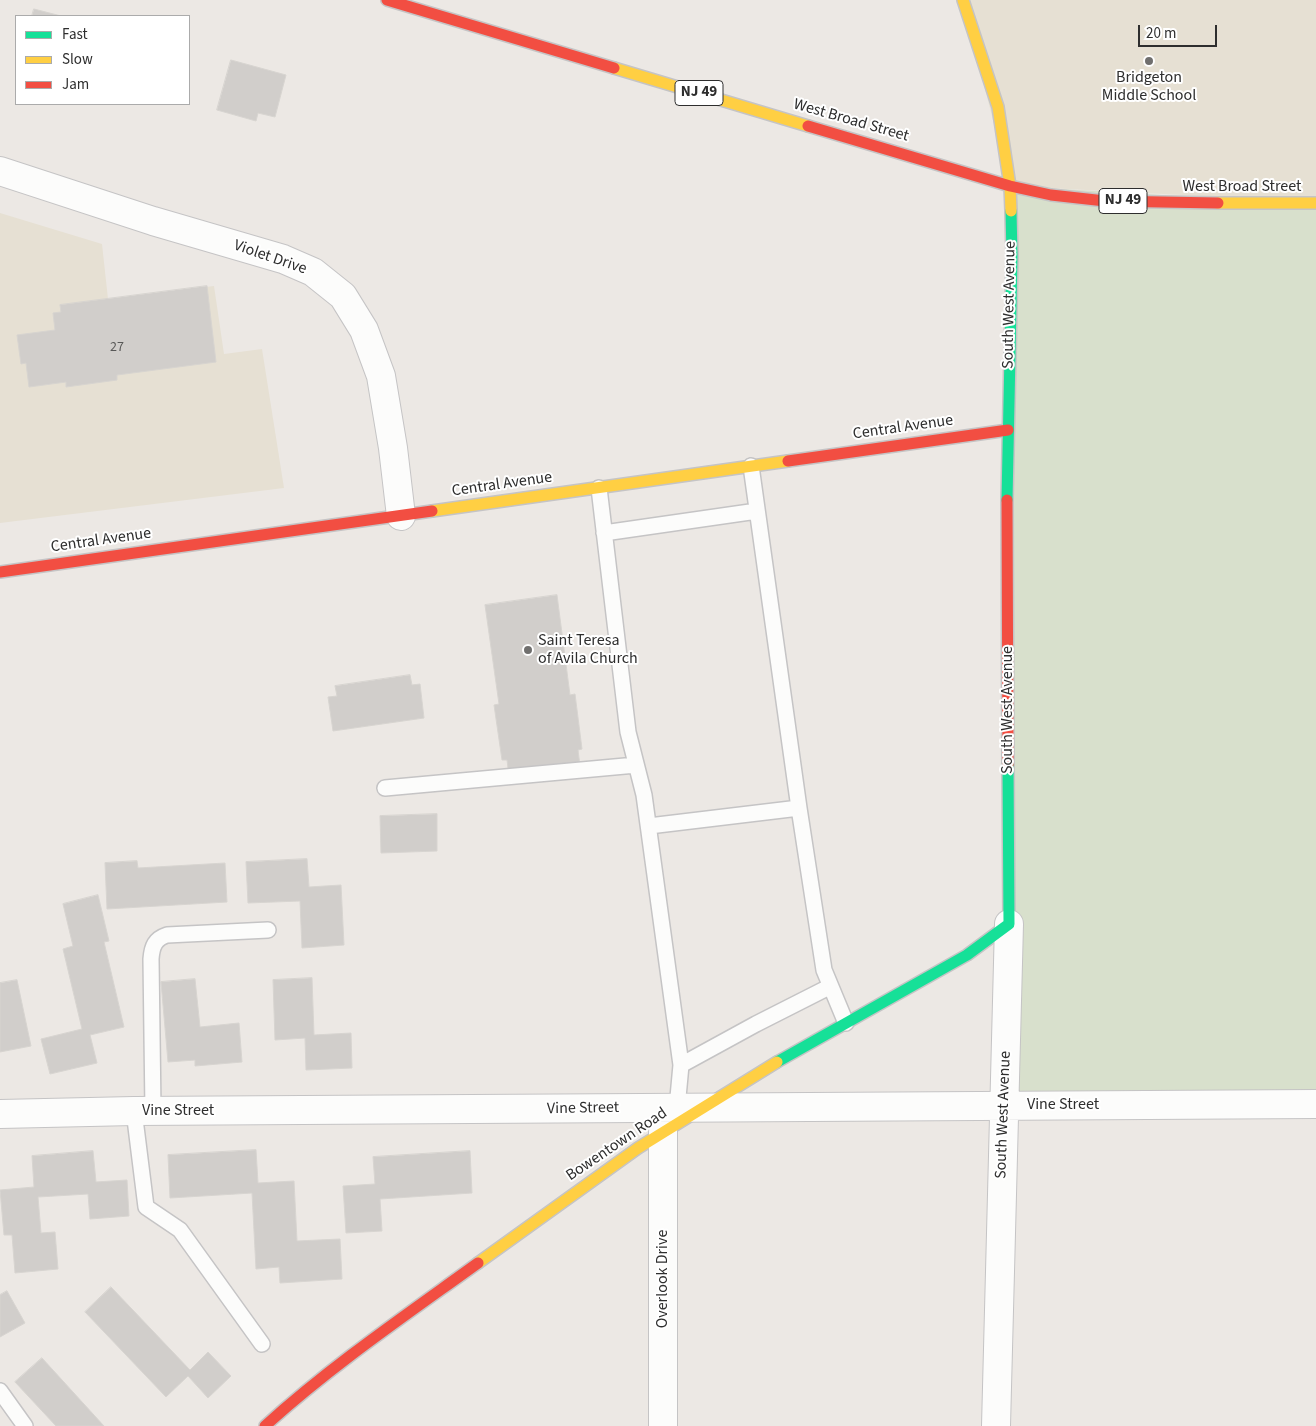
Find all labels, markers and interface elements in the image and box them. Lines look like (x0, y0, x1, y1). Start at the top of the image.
legend (15, 15, 190, 105)
scale bar (1141, 15, 1220, 47)
text: 20 m (1146, 23, 1176, 44)
text: Fast (62, 24, 88, 45)
text: Slow (62, 49, 93, 70)
marker: Bridgeton Middle School (1143, 55, 1155, 67)
place label: Bridgeton Middle School (1102, 68, 1196, 106)
text: Jam (62, 74, 89, 95)
road number: NJ 49 (675, 80, 723, 106)
street label: West Broad Street (791, 95, 911, 147)
street label: West Broad Street (1183, 177, 1301, 197)
road number: NJ 49 (1099, 188, 1147, 214)
street label: Violet Drive (231, 237, 309, 279)
street label: South West Avenue (999, 241, 1021, 369)
house number: 27 (110, 340, 124, 356)
street label: Central Avenue (852, 411, 954, 445)
street label: Central Avenue (451, 468, 553, 502)
street label: Central Avenue (50, 524, 152, 558)
place label: Saint Teresa of Avila Church (538, 631, 638, 669)
marker: Saint Teresa of Avila Church (522, 644, 534, 656)
street label: South West Avenue (998, 646, 1018, 774)
street label: South West Avenue (992, 1051, 1016, 1179)
street label: Vine Street (1027, 1095, 1099, 1115)
street label: Vine Street (547, 1099, 619, 1119)
street label: Vine Street (142, 1101, 214, 1121)
street label: Bowentown Road (563, 1104, 671, 1186)
street label: Overlook Drive (653, 1230, 673, 1328)

